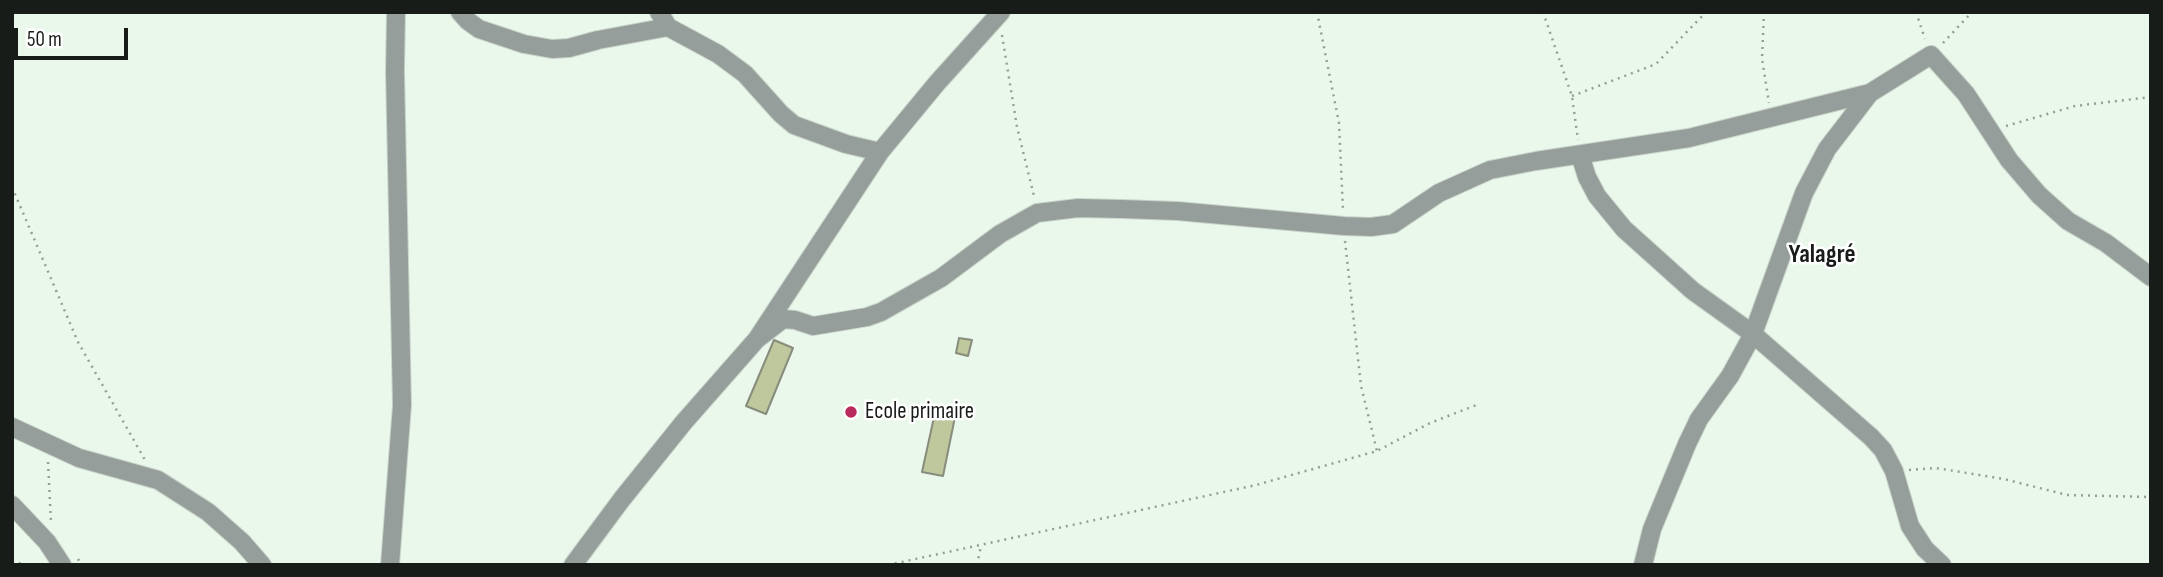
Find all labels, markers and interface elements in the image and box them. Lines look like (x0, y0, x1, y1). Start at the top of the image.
scale bar (18, 14, 131, 58)
text: 50 m (27, 27, 62, 52)
district label: Yalagré (1788, 239, 1856, 271)
place label: Ecole primaire (865, 398, 974, 426)
marker: Ecole primaire (843, 404, 859, 420)

